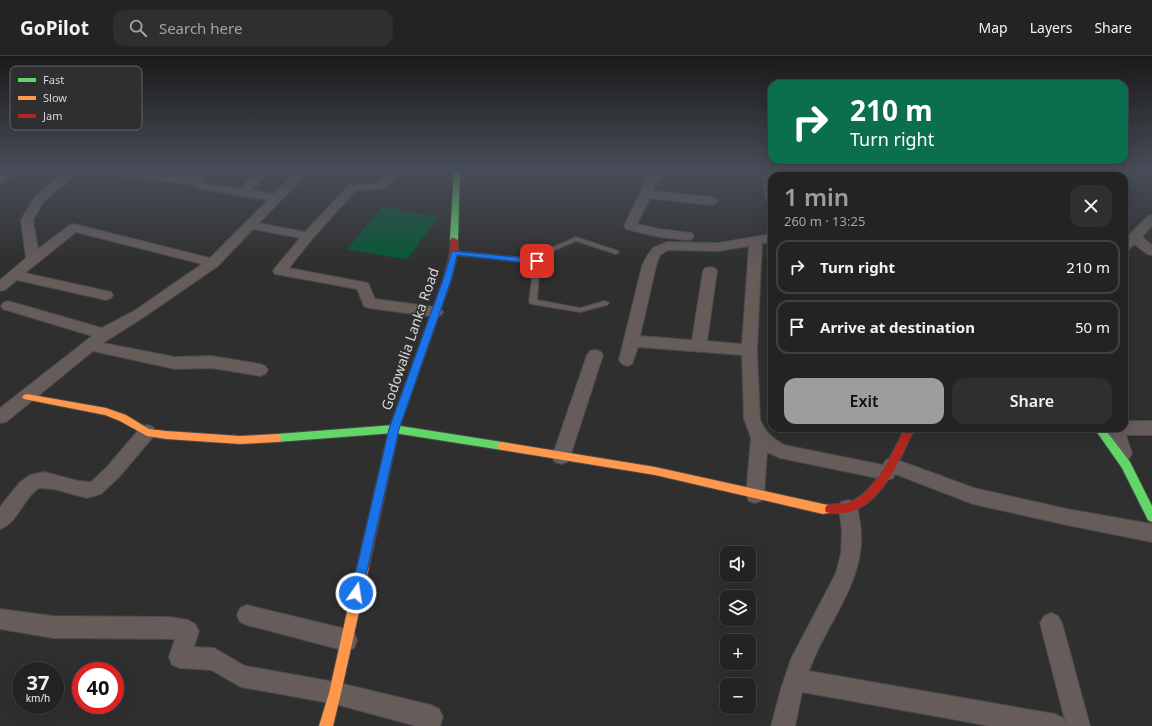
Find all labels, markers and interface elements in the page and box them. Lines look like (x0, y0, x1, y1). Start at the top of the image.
search box (113, 10, 393, 46)
text: GoPilot (20, 15, 89, 41)
icon: search (127, 17, 149, 39)
text: Search here (159, 18, 242, 38)
text: Map (979, 18, 1008, 37)
text: Layers (1030, 18, 1072, 37)
text: Share (1094, 18, 1132, 37)
legend (10, 66, 142, 130)
text: Fast (43, 72, 64, 87)
text: Slow (43, 90, 67, 105)
text: 210 m (850, 91, 933, 129)
icon: right (784, 96, 836, 148)
text: Jam (42, 108, 62, 123)
text: Turn right (850, 127, 934, 151)
text: 1 min (784, 180, 849, 213)
button: close (1070, 185, 1112, 227)
text: 260 m · 13:25 (784, 212, 865, 230)
pin (520, 244, 554, 278)
icon: arrive (526, 250, 548, 272)
icon: right (786, 256, 808, 278)
text: Turn right (820, 257, 895, 277)
text: 210 m (1066, 257, 1110, 277)
street label: Godowalia Lanka Road (376, 265, 443, 413)
icon: arrive (786, 316, 808, 338)
text: Arrive at destination (820, 317, 975, 337)
text: 50 m (1075, 317, 1110, 337)
button: Exit (784, 378, 944, 424)
button: Share (952, 378, 1112, 424)
map controls (720, 546, 756, 714)
button: sound (720, 546, 756, 582)
position arrow (335, 572, 377, 614)
button: layers (720, 590, 756, 626)
button: + (720, 634, 756, 670)
speed limit sign: 40 (72, 662, 124, 714)
text: 37 (27, 669, 49, 696)
button: − (720, 678, 756, 714)
text: km/h (26, 691, 50, 705)

